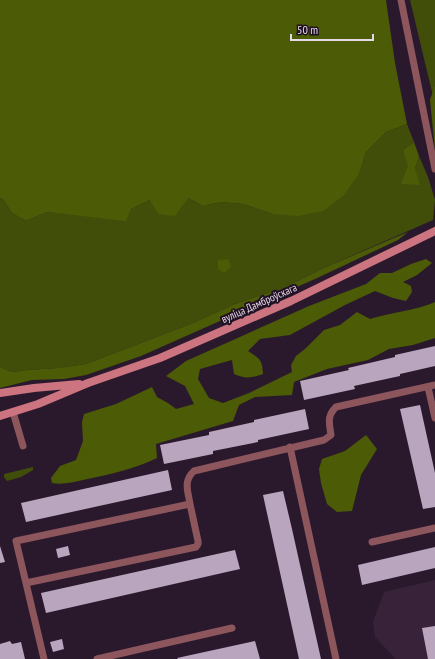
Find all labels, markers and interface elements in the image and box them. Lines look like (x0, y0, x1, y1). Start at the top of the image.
scale bar (291, 16, 373, 42)
text: 50 m (297, 22, 318, 37)
street label: вуліца Дамброўскага (219, 280, 299, 326)

